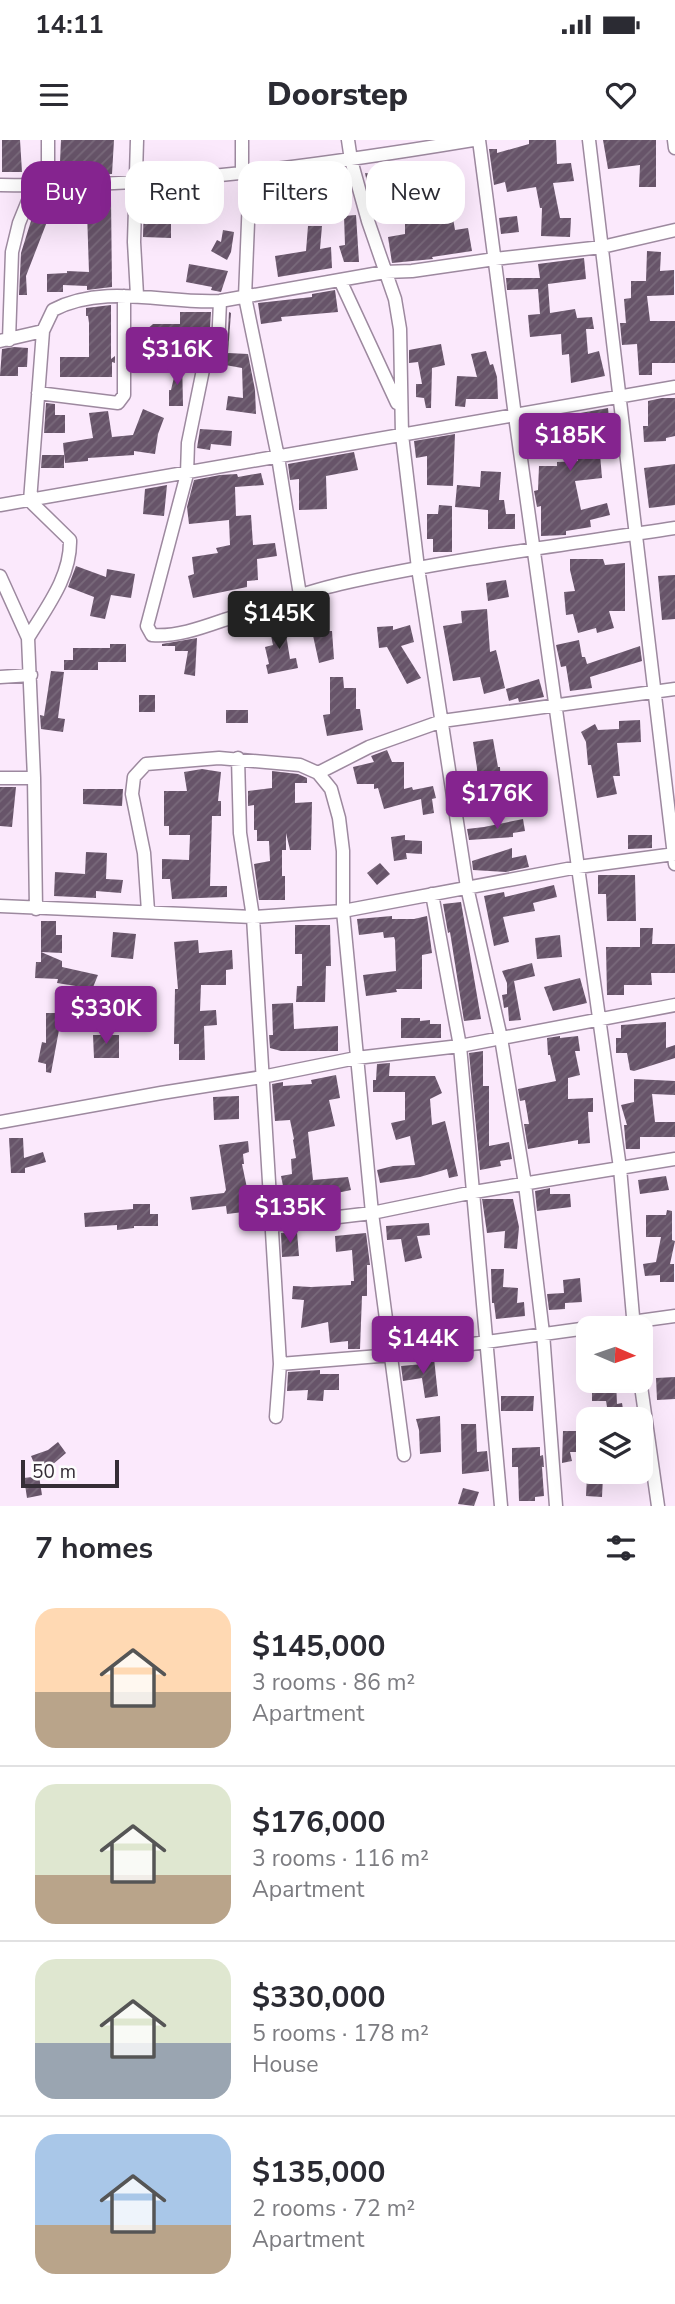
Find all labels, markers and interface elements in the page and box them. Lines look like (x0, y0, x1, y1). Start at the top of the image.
text: 14:11 (35, 7, 104, 42)
text: Doorstep (267, 73, 408, 116)
icon: menu (35, 76, 73, 114)
icon: heart (602, 76, 640, 114)
chip: Buy (21, 161, 111, 224)
chip: Rent (125, 161, 224, 224)
chip: Filters (238, 161, 352, 224)
chip: New (366, 161, 465, 224)
pin: $316K (128, 328, 226, 387)
text: $316K (142, 334, 212, 365)
pin: $185K (521, 414, 619, 473)
text: $185K (535, 420, 605, 451)
pin: $145K (230, 592, 328, 651)
text: $145K (244, 598, 314, 629)
pin: $176K (448, 772, 546, 831)
text: $176K (462, 778, 532, 809)
pin: $330K (57, 986, 155, 1046)
text: $330K (71, 993, 141, 1024)
pin: $135K (241, 1186, 339, 1245)
text: $135K (255, 1192, 325, 1223)
pin: $144K (374, 1316, 472, 1376)
north arrow (576, 1316, 653, 1393)
map controls (576, 1316, 653, 1484)
text: $144K (388, 1323, 458, 1354)
button: layers (576, 1407, 653, 1484)
scale bar (21, 1457, 119, 1489)
text: 50 m (32, 1459, 76, 1485)
text: 7 homes (35, 1528, 153, 1569)
icon: filters (602, 1529, 640, 1567)
text: $145,000 (252, 1626, 385, 1667)
icon: home (91, 1636, 175, 1720)
text: 3 rooms · 86 m² (252, 1667, 415, 1698)
text: Apartment (252, 1698, 364, 1729)
text: $176,000 (252, 1802, 385, 1843)
icon: home (91, 1812, 175, 1896)
text: 3 rooms · 116 m² (252, 1843, 429, 1874)
text: Apartment (252, 1874, 364, 1905)
text: $330,000 (252, 1977, 385, 2018)
icon: home (91, 1987, 175, 2071)
text: 5 rooms · 178 m² (252, 2018, 429, 2049)
text: House (252, 2049, 319, 2080)
text: $135,000 (252, 2152, 385, 2193)
icon: home (91, 2162, 175, 2246)
text: 2 rooms · 72 m² (252, 2193, 415, 2224)
text: Apartment (252, 2224, 364, 2255)

